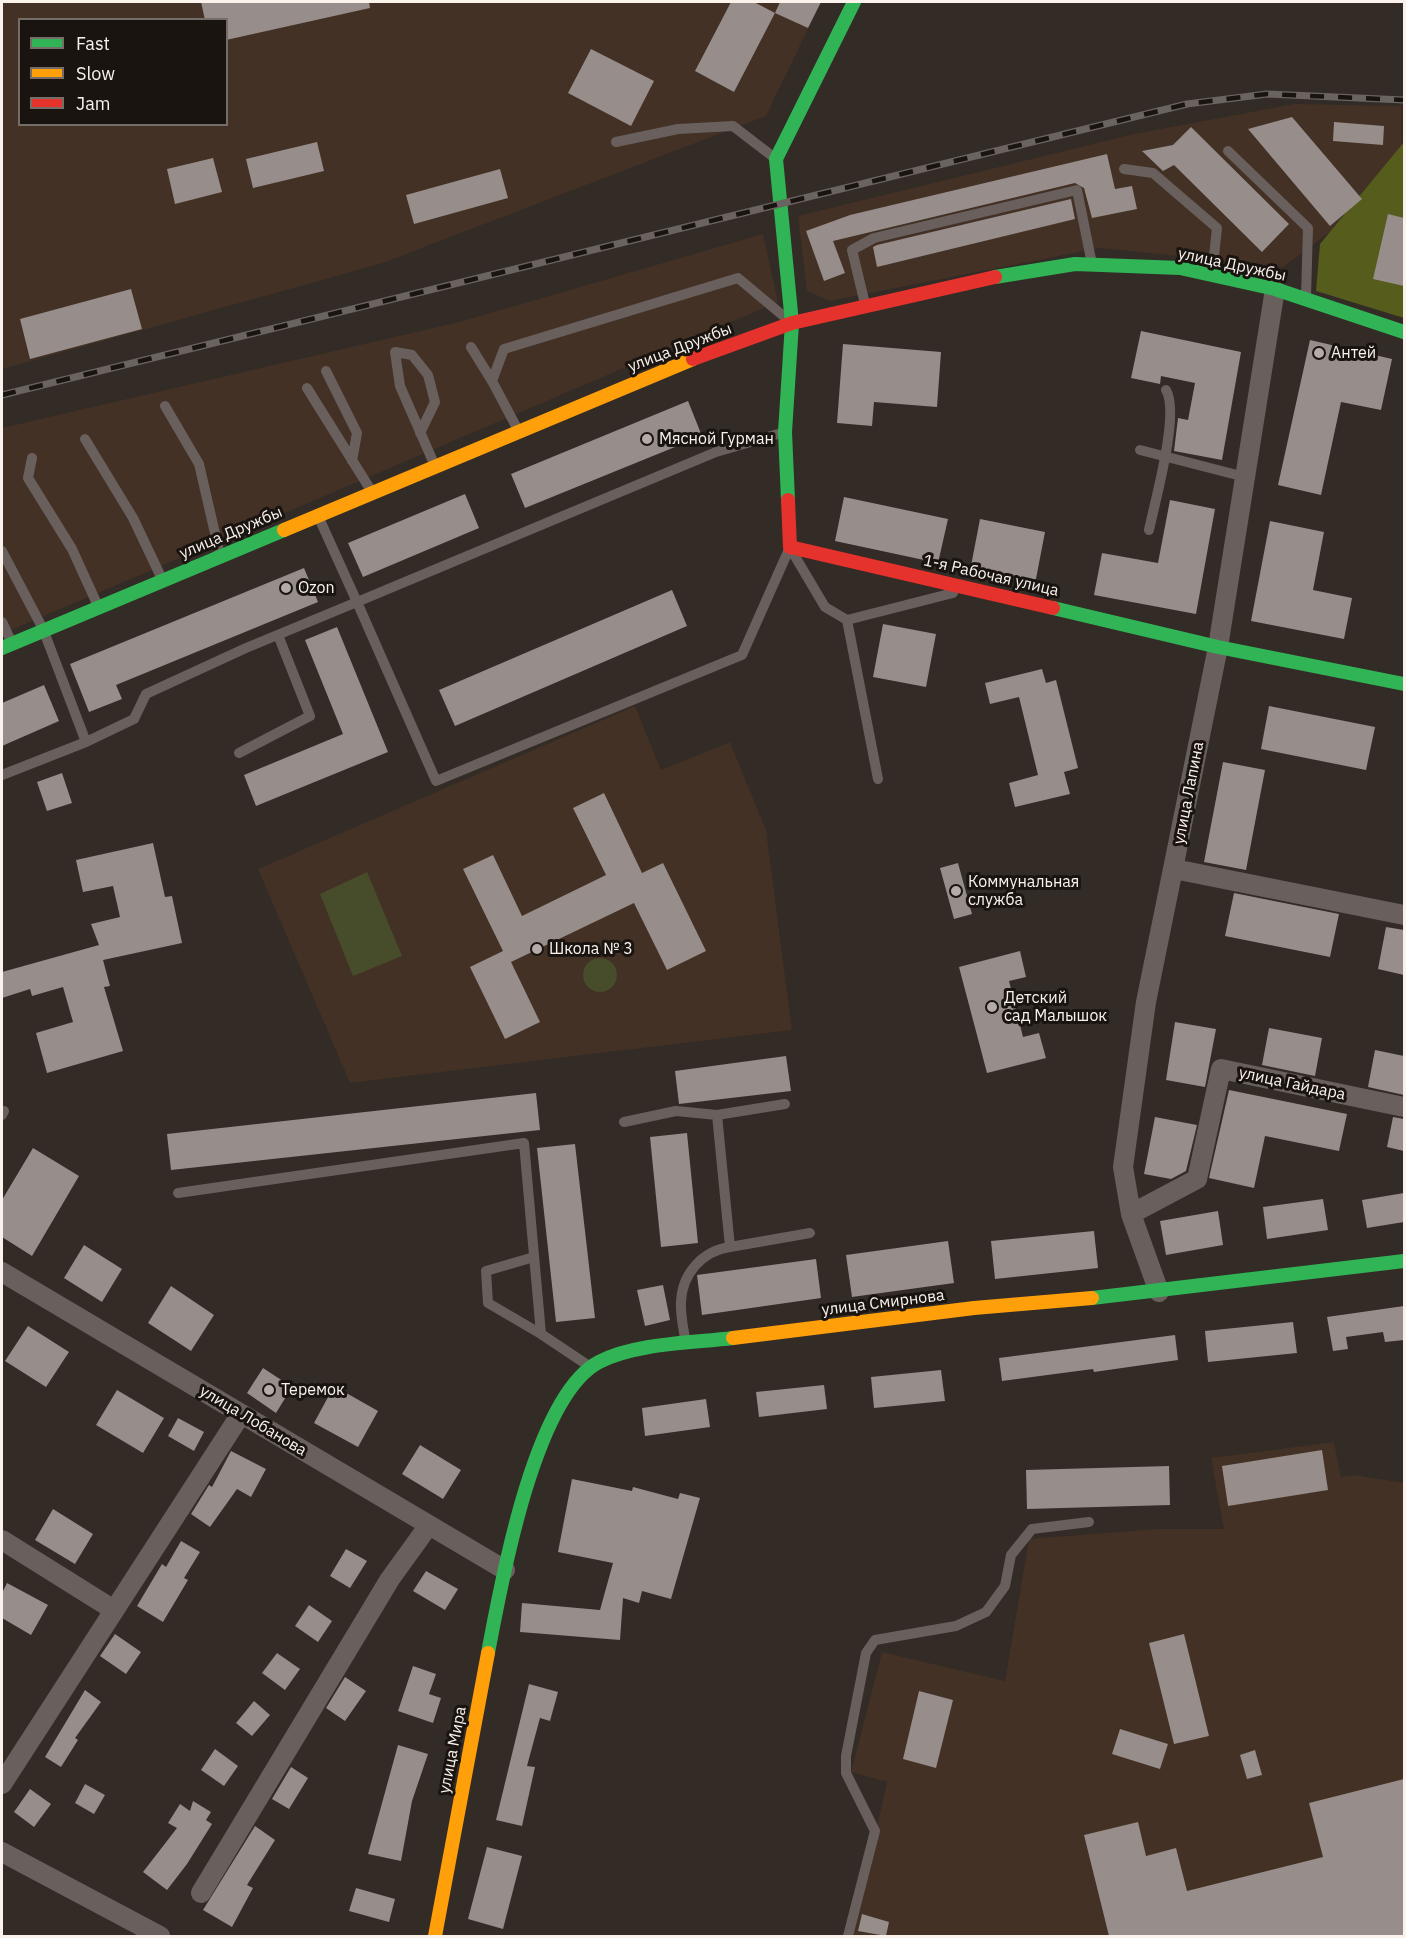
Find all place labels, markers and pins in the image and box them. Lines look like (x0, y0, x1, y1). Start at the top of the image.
place label: Антей (1331, 343, 1376, 363)
marker: Антей (1312, 346, 1326, 360)
place label: Мясной Гурман (659, 429, 774, 449)
marker: Мясной Гурман (640, 432, 654, 446)
place label: Ozon (298, 578, 335, 598)
marker: Ozon (279, 581, 293, 595)
place label: Коммунальная служба (968, 872, 1079, 910)
marker: Коммунальная служба (949, 884, 963, 898)
place label: Школа № 3 (549, 939, 633, 959)
marker: Школа № 3 (530, 942, 544, 956)
place label: Детский сад Малышок (1004, 988, 1107, 1026)
marker: Детский сад Малышок (985, 1000, 999, 1014)
place label: Теремок (281, 1380, 345, 1400)
marker: Теремок (262, 1383, 276, 1397)

